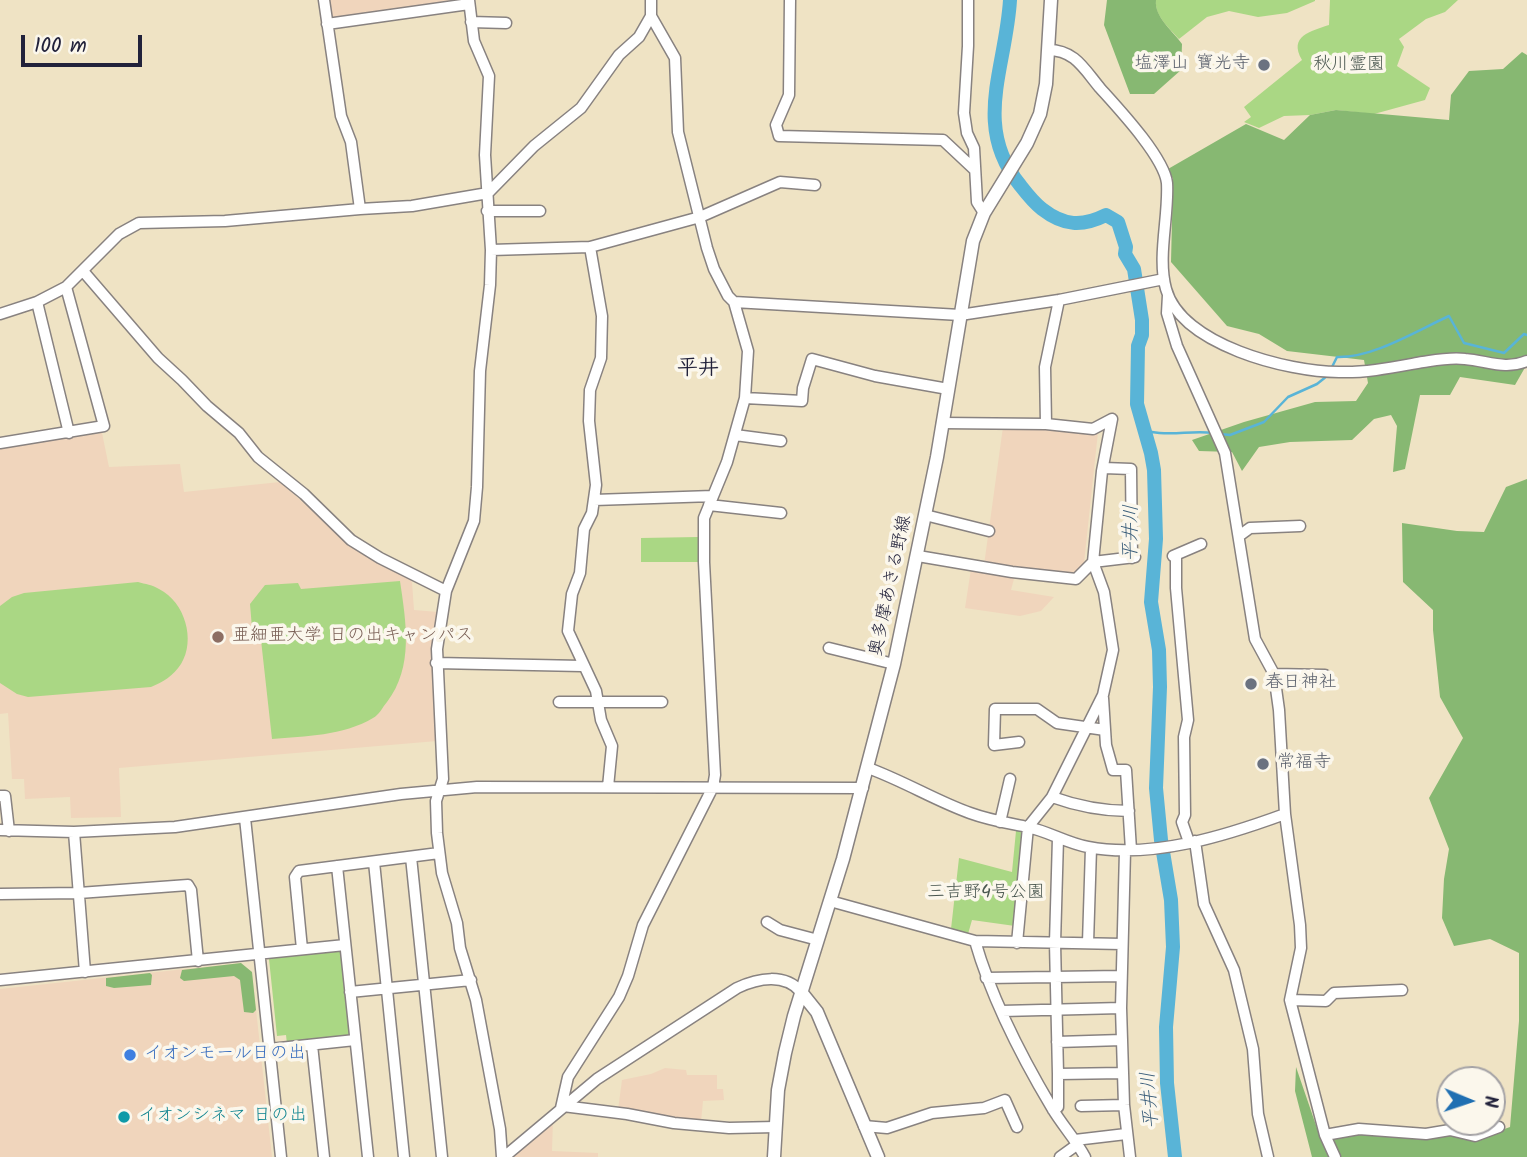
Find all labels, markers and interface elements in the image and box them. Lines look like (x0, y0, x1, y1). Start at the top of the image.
scale bar (24, 21, 145, 65)
text: 100 m (34, 30, 87, 63)
place label: 塩澤山 寶光寺 (1135, 54, 1250, 76)
park label: 秋川霊園 (1313, 55, 1385, 77)
marker: 塩澤山 寶光寺 (1256, 57, 1272, 73)
district label: 平井 (677, 357, 719, 383)
water label: 平井川 (1121, 504, 1145, 562)
street label: 奥多摩あきる野線 (866, 513, 918, 659)
place label: 亜細亜大学 日の出キャンパス (232, 626, 473, 648)
marker: 亜細亜大学 日の出キャンパス (210, 629, 226, 645)
place label: 春日神社 (1265, 673, 1337, 695)
marker: 春日神社 (1243, 676, 1259, 692)
place label: 常福寺 (1277, 753, 1331, 775)
marker: 常福寺 (1255, 756, 1271, 772)
park label: 三吉野4号公園 (927, 883, 1045, 905)
place label: イオンモール日の出 (144, 1044, 306, 1066)
marker: イオンモール日の出 (122, 1047, 138, 1063)
north arrow (1436, 1066, 1506, 1136)
water label: 平井川 (1139, 1071, 1165, 1129)
text: N (1475, 1095, 1505, 1108)
place label: イオンシネマ 日の出 (138, 1106, 307, 1128)
marker: イオンシネマ 日の出 (116, 1109, 132, 1125)

